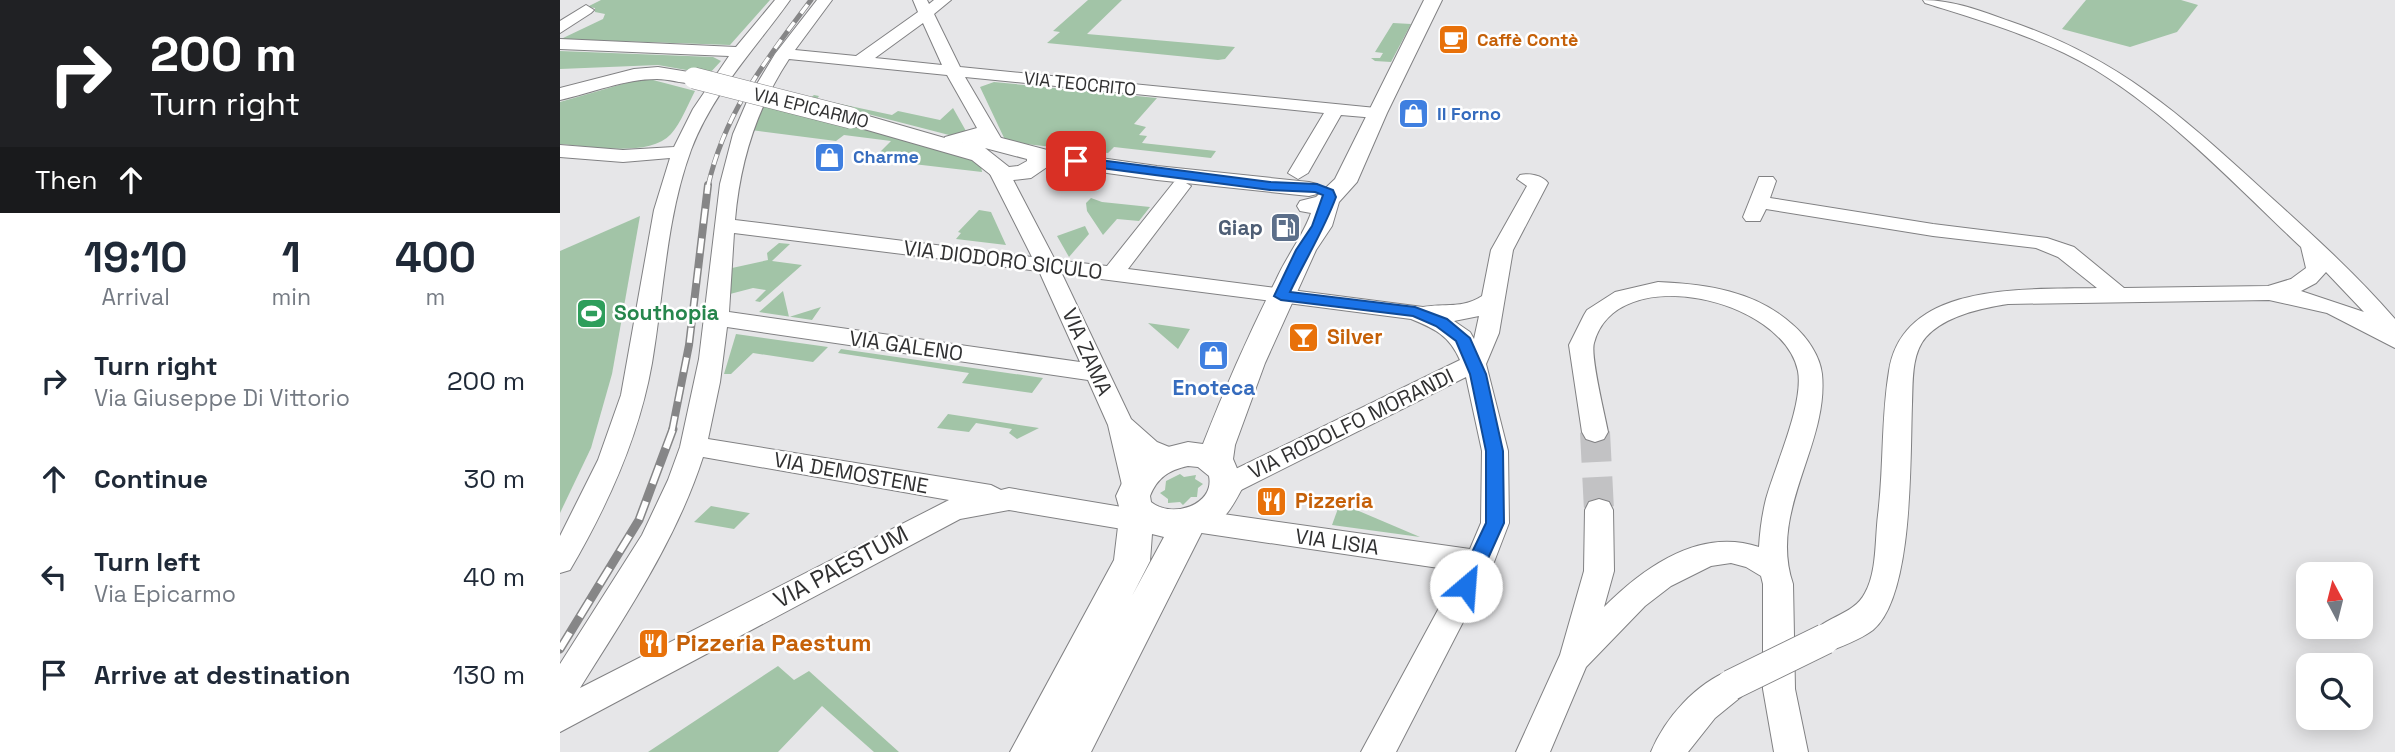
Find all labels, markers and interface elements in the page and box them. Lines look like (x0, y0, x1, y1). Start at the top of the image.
text: 200 m (150, 23, 297, 85)
cafe icon: Caffè Contè (1437, 23, 1471, 57)
icon: right (35, 28, 126, 119)
place label: Caffè Contè (1477, 28, 1578, 51)
street label: VIA TEOCRITO (1023, 66, 1137, 101)
street label: VIA EPICARMO (751, 82, 871, 133)
text: Turn right (150, 84, 300, 124)
shop icon: Il Forno (1397, 97, 1431, 131)
place label: Il Forno (1437, 102, 1501, 125)
pin (1046, 131, 1106, 191)
shop icon: Charme (813, 140, 847, 174)
icon: arrive (1057, 142, 1095, 180)
place label: Charme (853, 145, 919, 168)
icon: ahead (112, 161, 150, 199)
text: Then (35, 163, 98, 197)
fuel station icon: Giap (1269, 211, 1303, 245)
place label: Giap (1218, 214, 1263, 241)
text: 19:10 (84, 231, 188, 284)
text: 1 (282, 231, 301, 284)
text: 400 (395, 231, 476, 284)
street label: VIA DIODORO SICULO (902, 234, 1104, 285)
text: Arrival (102, 282, 170, 312)
text: min (271, 282, 311, 312)
text: m (426, 282, 445, 312)
sports icon: Southopia (574, 296, 608, 330)
place label: Southopia (614, 299, 719, 326)
street label: VIA ZAMA (1056, 304, 1119, 400)
bar icon: Silver (1287, 320, 1321, 354)
place label: Silver (1327, 323, 1383, 350)
street label: VIA GALENO (847, 324, 965, 367)
shop icon: Enoteca (1197, 339, 1231, 373)
text: Turn right (94, 349, 218, 383)
icon: right (35, 362, 73, 400)
street label: VIA RODOLFO MORANDI (1244, 362, 1458, 485)
text: 200 m (447, 364, 525, 398)
place label: Enoteca (1173, 374, 1255, 401)
text: Via Giuseppe Di Vittorio (94, 383, 350, 413)
street label: VIA DEMOSTENE (772, 446, 931, 499)
icon: ahead (35, 460, 73, 498)
text: Continue (94, 462, 208, 496)
text: 30 m (464, 462, 525, 496)
restaurant icon: Pizzeria (1255, 484, 1289, 518)
place label: Pizzeria (1295, 487, 1373, 514)
street label: VIA PAESTUM (768, 518, 913, 615)
street label: VIA LISIA (1293, 522, 1381, 561)
text: Turn left (94, 545, 201, 579)
position arrow (1429, 549, 1503, 623)
icon: left (35, 558, 73, 596)
text: 40 m (463, 560, 525, 594)
north arrow (2296, 562, 2373, 639)
map controls (2296, 562, 2373, 730)
text: Via Epicarmo (94, 579, 236, 609)
restaurant icon: Pizzeria Paestum (636, 626, 670, 660)
place label: Pizzeria Paestum (676, 627, 872, 658)
button: search (2296, 653, 2373, 730)
icon: arrive (35, 656, 73, 694)
text: Arrive at destination (94, 658, 351, 692)
text: 130 m (453, 658, 525, 692)

